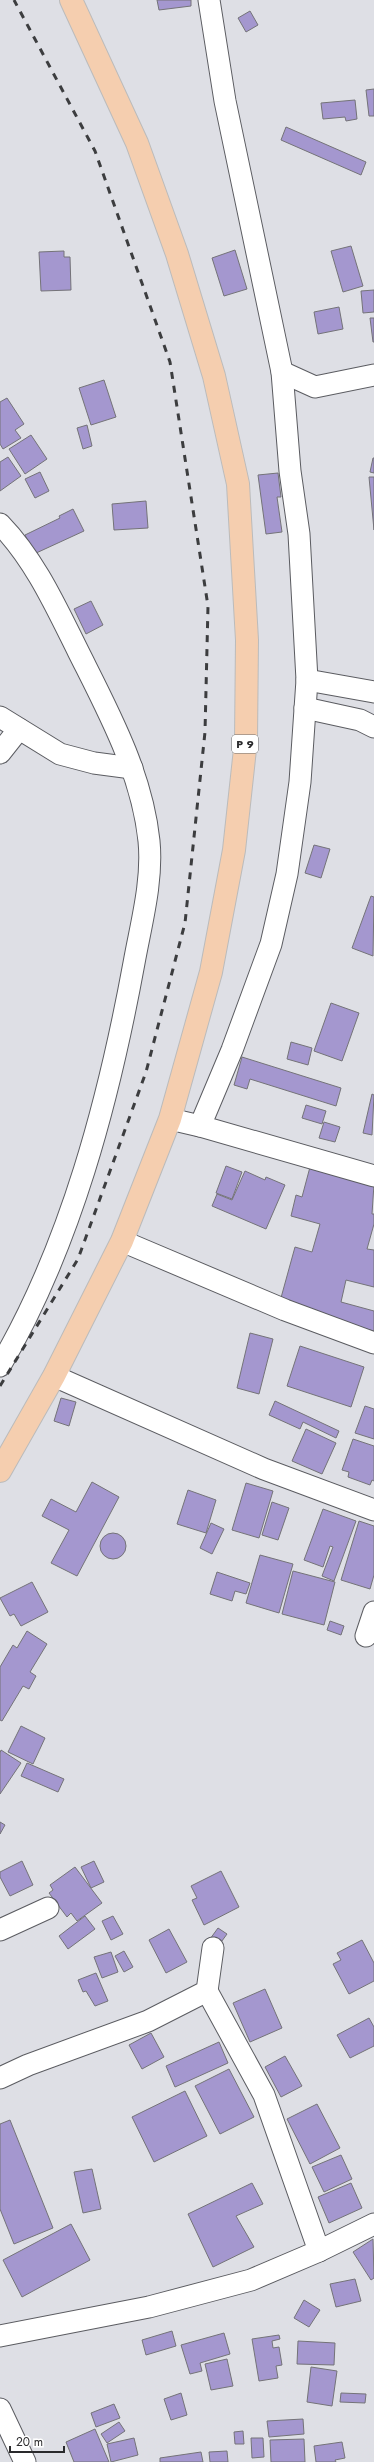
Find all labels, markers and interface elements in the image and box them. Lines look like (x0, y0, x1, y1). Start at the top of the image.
road number: P 9 (232, 735, 258, 753)
scale bar (10, 2428, 64, 2454)
text: 20 m (16, 2433, 43, 2451)

